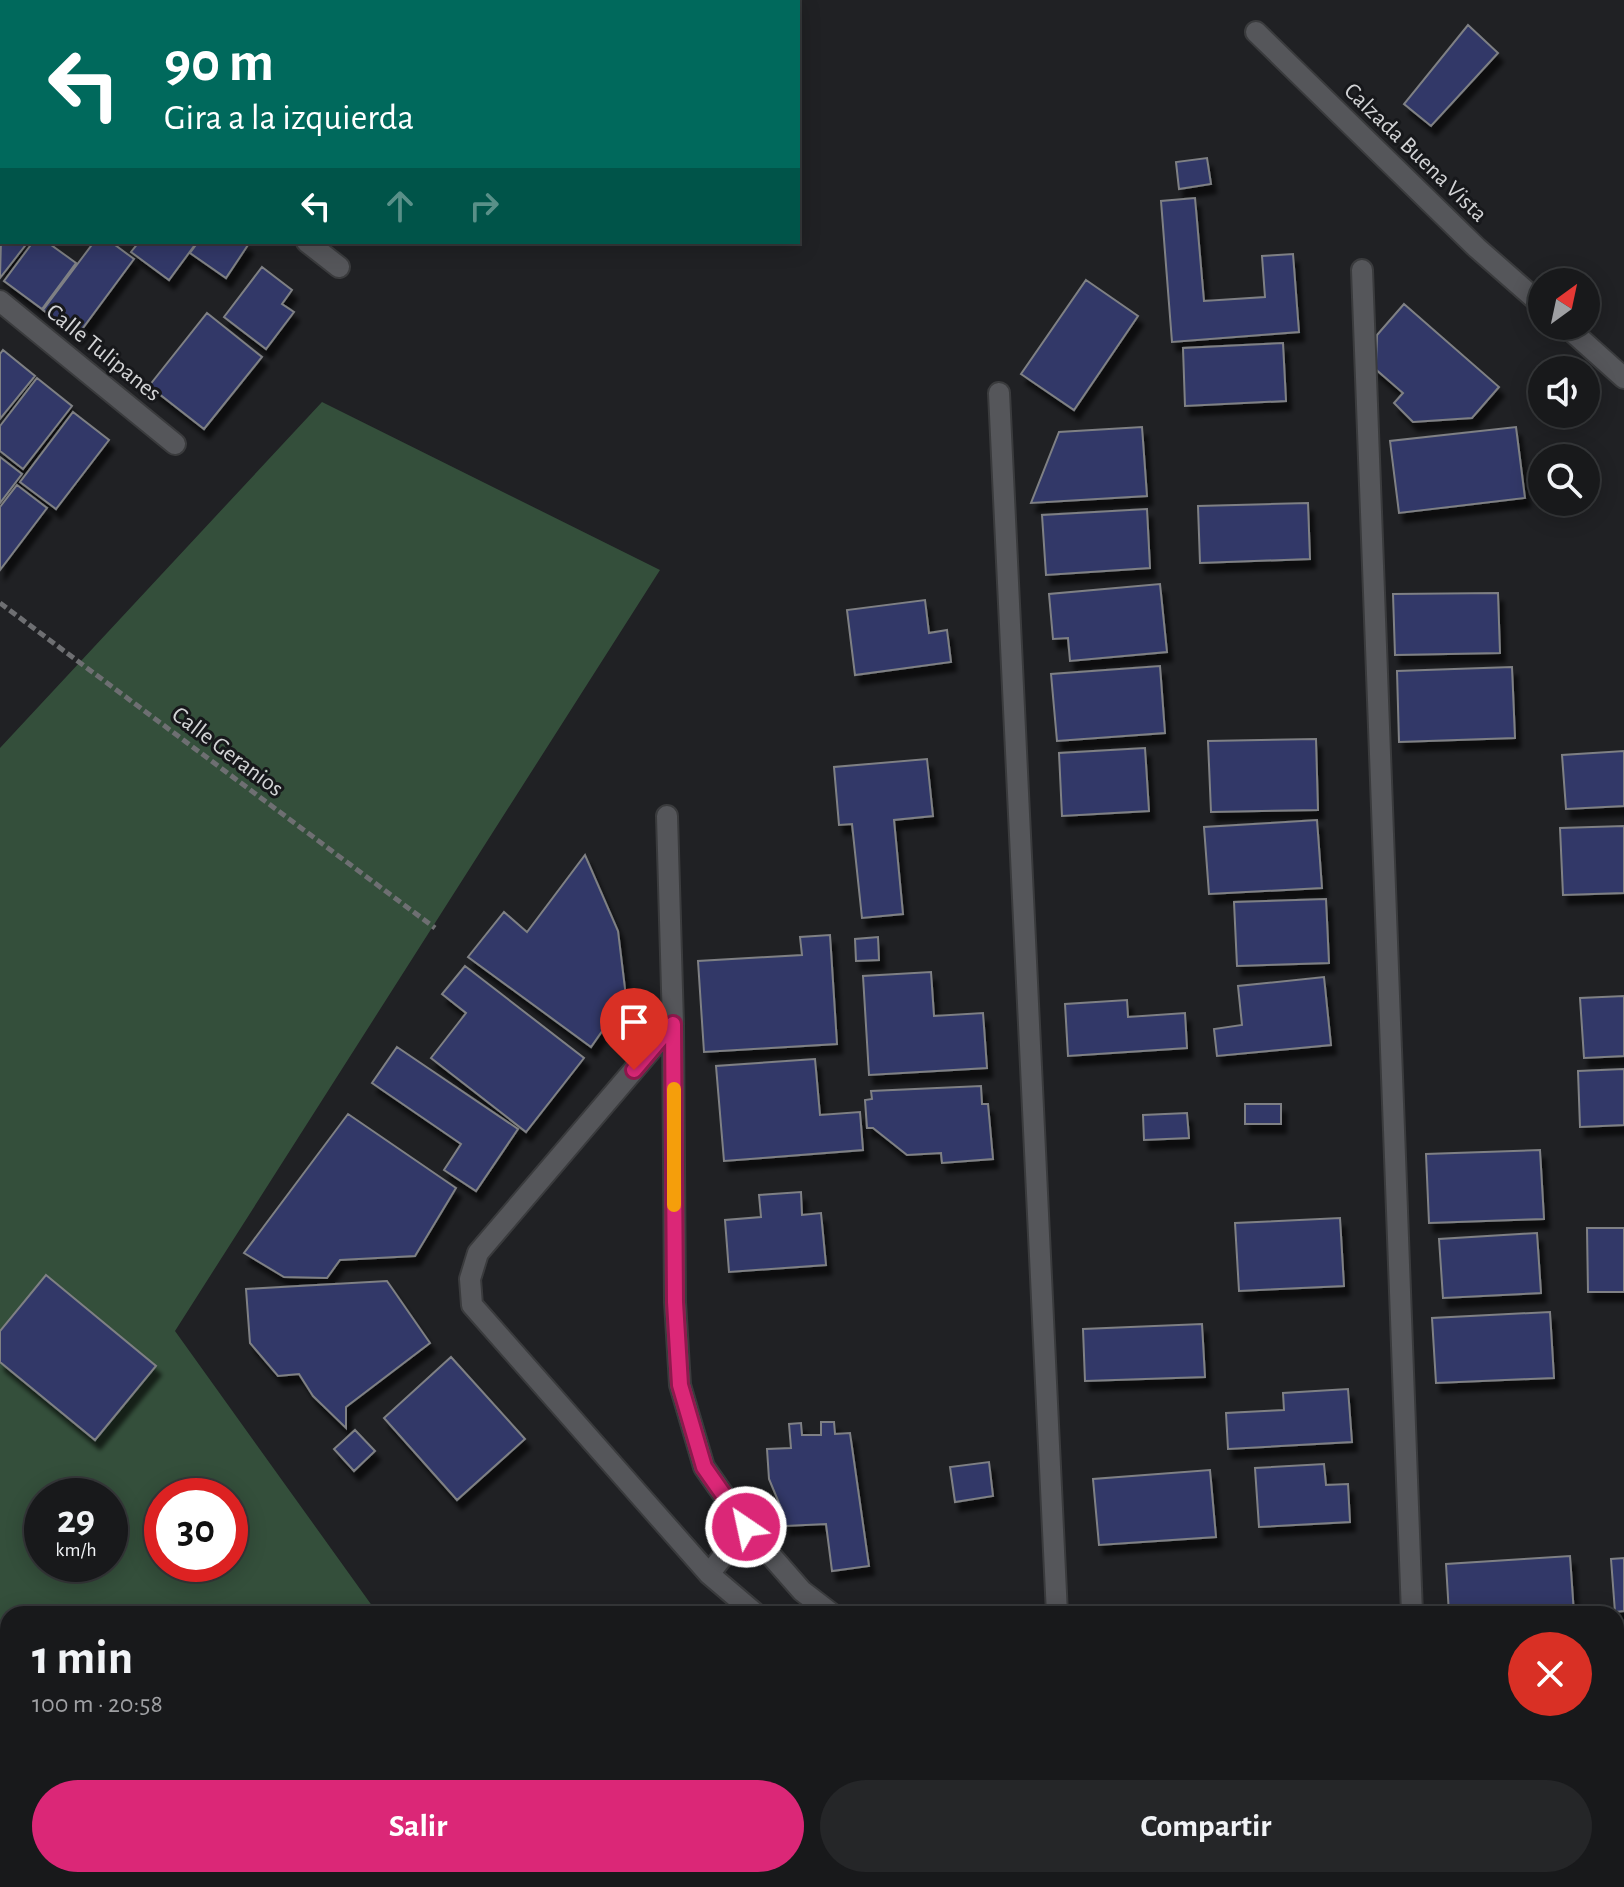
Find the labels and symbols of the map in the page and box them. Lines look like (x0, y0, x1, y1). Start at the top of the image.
street label: Calzada Buena Vista (1339, 79, 1491, 227)
north arrow (1528, 268, 1600, 340)
street label: Calle Tulipanes (41, 299, 165, 406)
street label: Calle Geranios (167, 702, 288, 801)
pin (600, 988, 668, 1070)
speed limit sign: 30 (144, 1478, 248, 1582)
position arrow (704, 1485, 788, 1569)

